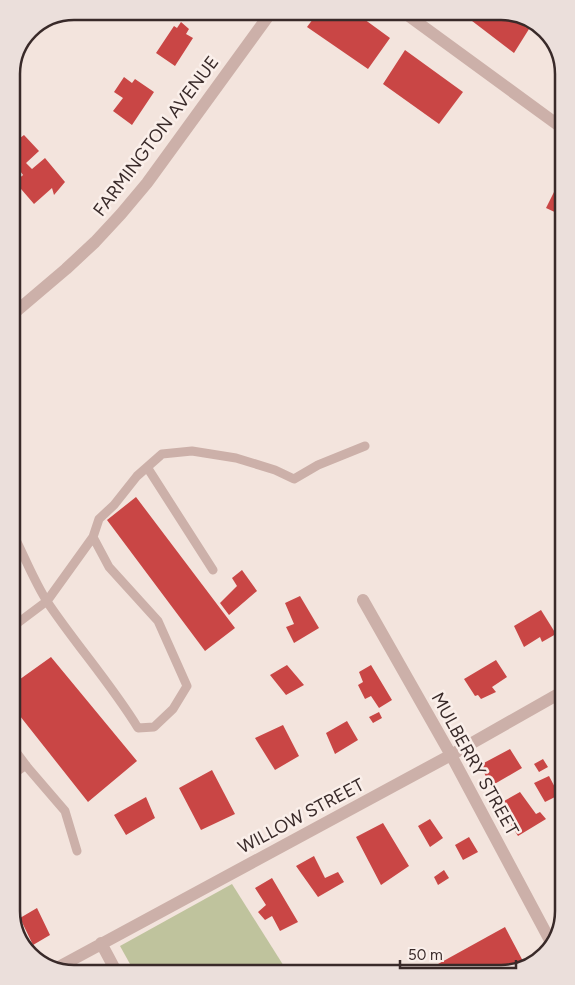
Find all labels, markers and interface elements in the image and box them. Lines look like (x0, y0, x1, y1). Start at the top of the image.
street label: FARMINGTON AVENUE (89, 51, 223, 221)
street label: MULBERRY STREET (427, 689, 524, 839)
street label: WILLOW STREET (234, 773, 368, 858)
scale bar (400, 938, 516, 970)
text: 50 m (408, 946, 443, 964)

